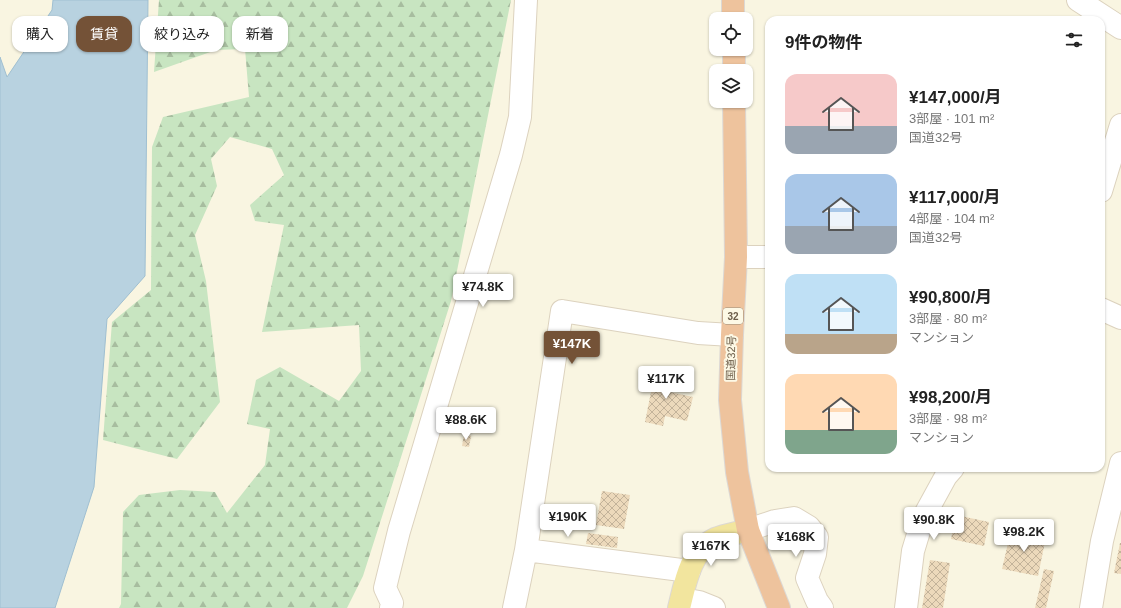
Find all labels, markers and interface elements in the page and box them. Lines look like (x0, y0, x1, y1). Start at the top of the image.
map controls (709, 12, 753, 108)
button: locate (709, 12, 753, 56)
chip: 購入 (12, 16, 68, 52)
chip: 賃貸 (76, 16, 132, 52)
chip: 絞り込み (140, 16, 224, 52)
chip: 新着 (232, 16, 288, 52)
icon: filters (1063, 29, 1085, 51)
text: 9件の物件 (785, 33, 862, 52)
button: layers (709, 64, 753, 108)
text: ¥147,000/月 (909, 88, 1002, 107)
icon: home (817, 90, 865, 138)
text: 3部屋 · 101 m² (909, 111, 994, 126)
text: 国道32号 (909, 130, 962, 145)
text: ¥117,000/月 (909, 188, 1001, 207)
icon: home (817, 190, 865, 238)
text: 4部屋 · 104 m² (909, 211, 994, 226)
text: 国道32号 (909, 230, 962, 245)
pin: ¥74.8K (450, 274, 516, 308)
text: ¥74.8K (462, 279, 504, 294)
text: ¥90,800/月 (909, 288, 992, 307)
icon: home (817, 290, 865, 338)
road number: 32 (723, 308, 743, 324)
text: 3部屋 · 80 m² (909, 311, 987, 326)
text: マンション (909, 330, 974, 345)
pin: ¥147K (544, 331, 600, 365)
street label: 国道32号 (725, 335, 737, 381)
text: ¥147K (553, 336, 591, 351)
pin: ¥117K (638, 366, 694, 400)
text: ¥117K (647, 371, 685, 386)
text: ¥98,200/月 (909, 388, 992, 407)
icon: home (817, 390, 865, 438)
pin: ¥88.6K (433, 407, 499, 441)
text: 3部屋 · 98 m² (909, 411, 987, 426)
text: ¥88.6K (445, 412, 487, 427)
text: マンション (909, 430, 974, 445)
pin: ¥190K (540, 504, 596, 538)
pin: ¥90.8K (901, 507, 967, 541)
text: ¥190K (549, 509, 587, 524)
text: ¥90.8K (913, 512, 955, 527)
pin: ¥98.2K (991, 519, 1057, 553)
pin: ¥168K (768, 524, 824, 558)
text: ¥98.2K (1003, 524, 1045, 539)
text: ¥168K (777, 529, 815, 544)
pin: ¥167K (683, 533, 739, 567)
text: ¥167K (692, 538, 730, 553)

